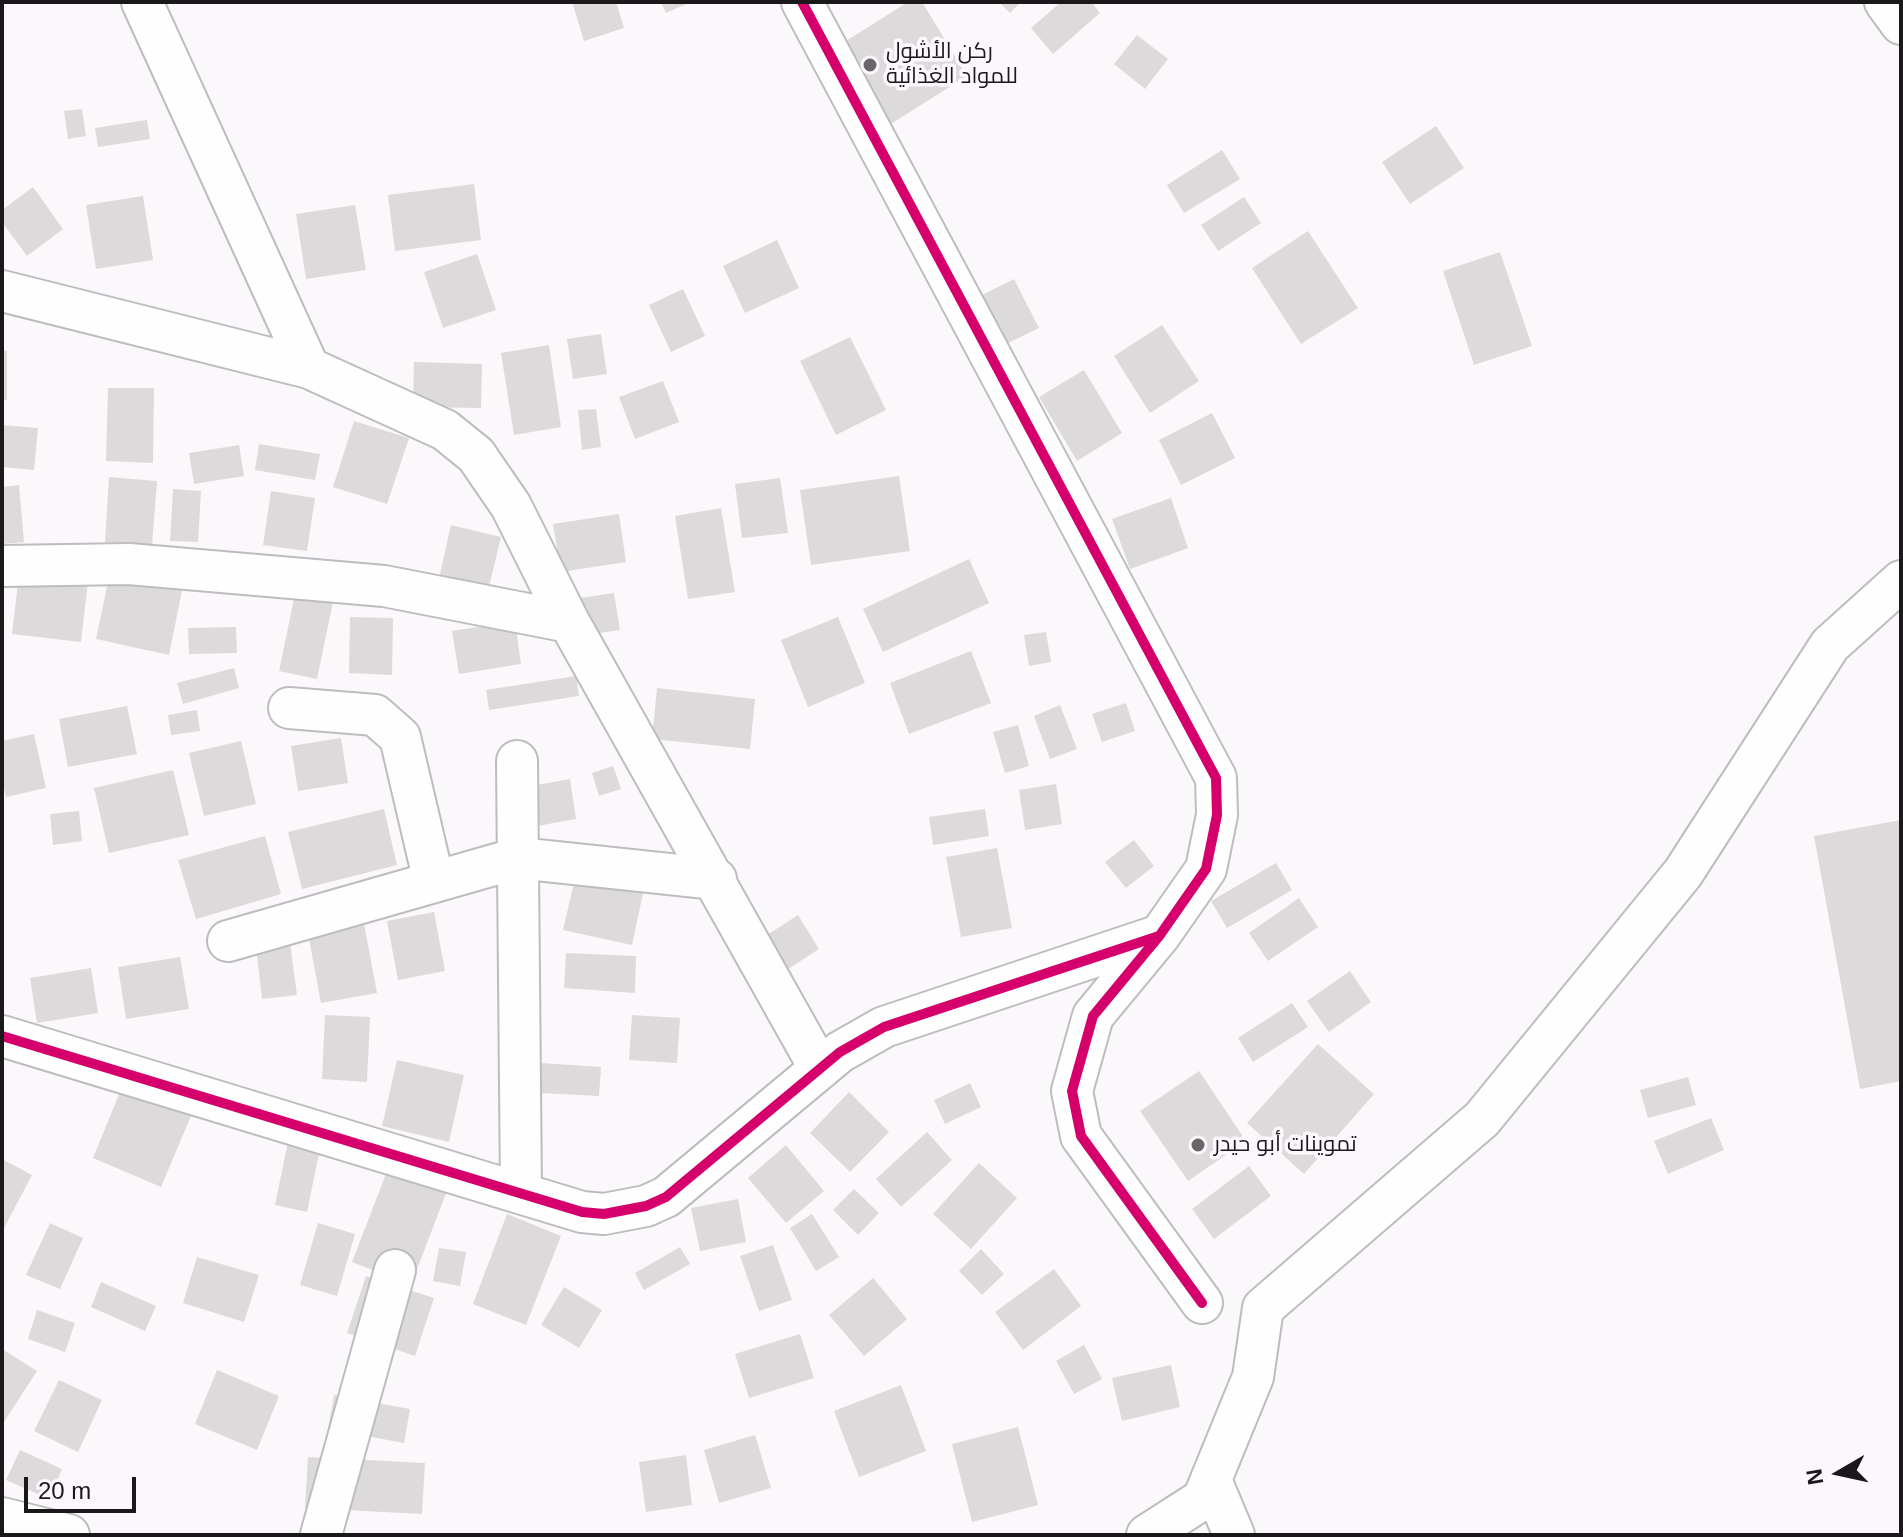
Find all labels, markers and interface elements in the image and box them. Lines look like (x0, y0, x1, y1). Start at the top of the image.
place label: ركن الأشول للمواد الغذائية (886, 39, 1018, 90)
marker: ركن الأشول للمواد الغذائية (861, 56, 879, 74)
place label: تموينات أبو حيدر (1214, 1132, 1357, 1158)
marker: تموينات أبو حيدر (1189, 1136, 1207, 1154)
north arrow (1799, 1433, 1879, 1513)
scale bar (28, 1461, 140, 1511)
text: N (1801, 1467, 1828, 1487)
text: 20 m (38, 1477, 91, 1504)

